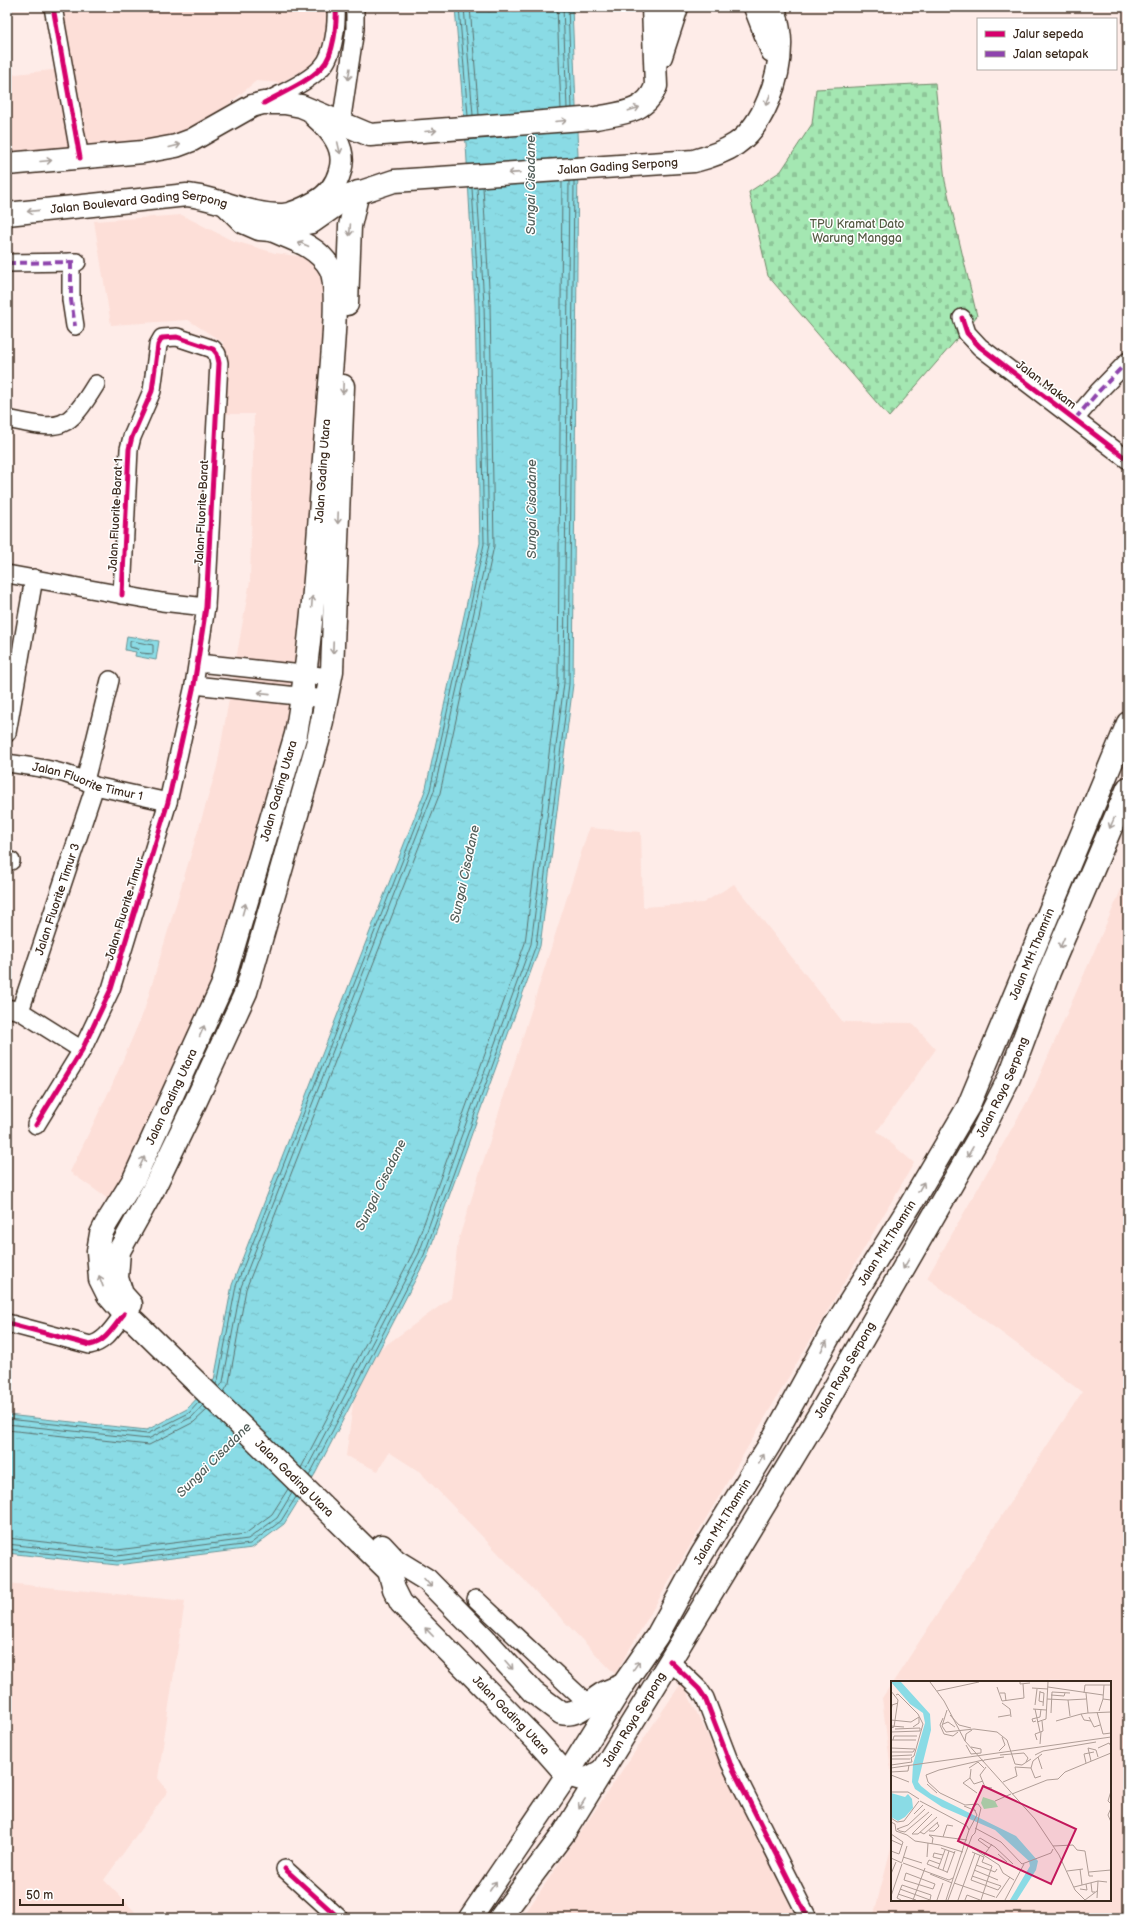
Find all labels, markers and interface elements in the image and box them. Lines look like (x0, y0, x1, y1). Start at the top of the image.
legend (977, 18, 1117, 70)
text: Jalur sepeda (1013, 27, 1084, 42)
text: Jalan setapak (1013, 47, 1088, 62)
one-way arrow (345, 67, 353, 80)
one-way arrow (764, 93, 771, 105)
one-way arrow (628, 104, 640, 112)
one-way arrow (554, 117, 567, 124)
one-way arrow (424, 127, 437, 134)
water label: Sungai Cisadane (523, 135, 539, 235)
one-way arrow (336, 141, 343, 154)
one-way arrow (168, 142, 181, 149)
street label: Jalan Gading Serpong (557, 155, 679, 178)
one-way arrow (39, 157, 52, 164)
one-way arrow (508, 170, 521, 177)
street label: Jalan Boulevard Gading Serpong (50, 187, 229, 217)
one-way arrow (27, 207, 40, 215)
park label: TPU Kramat Dato Warung Mangga (810, 217, 904, 246)
one-way arrow (347, 223, 354, 236)
one-way arrow (297, 239, 309, 247)
street label: Jalan Makam (1013, 357, 1079, 413)
one-way arrow (340, 381, 347, 394)
street label: Jalan Gading Utara (312, 418, 334, 524)
street label: Jalan Fluorite Barat 1 (106, 458, 126, 572)
street label: Jalan Fluorite Barat (192, 459, 212, 566)
water label: Sungai Cisadane (524, 459, 540, 559)
one-way arrow (334, 511, 342, 524)
one-way arrow (309, 596, 316, 609)
one-way arrow (329, 641, 336, 654)
one-way arrow (258, 689, 271, 696)
street label: Jalan Gading Utara (257, 739, 301, 843)
street label: Jalan Fluorite Timur 1 (31, 759, 144, 804)
one-way arrow (1108, 817, 1116, 829)
water label: Sungai Cisadane (447, 823, 483, 924)
street label: Jalan Fluorite Timur 3 (32, 841, 83, 957)
street label: Jalan Fluorite Timur (102, 855, 148, 962)
one-way arrow (241, 903, 248, 916)
street label: Jalan MH.Thamrin (1006, 906, 1058, 1002)
one-way arrow (1057, 937, 1065, 949)
one-way arrow (199, 1026, 206, 1038)
street label: Jalan Raya Serpong (973, 1035, 1031, 1140)
street label: Jalan Gading Utara (143, 1046, 201, 1147)
water label: Sungai Cisadane (352, 1136, 410, 1233)
one-way arrow (966, 1146, 974, 1158)
one-way arrow (139, 1157, 146, 1169)
one-way arrow (917, 1181, 925, 1193)
street label: Jalan MH.Thamrin (854, 1197, 919, 1288)
one-way arrow (901, 1258, 909, 1270)
one-way arrow (97, 1275, 105, 1287)
street label: Jalan Raya Serpong (811, 1319, 879, 1421)
one-way arrow (821, 1340, 829, 1352)
water label: Sungai Cisadane (173, 1419, 255, 1501)
street label: Jalan Gading Utara (252, 1436, 337, 1520)
one-way arrow (757, 1453, 765, 1465)
street label: Jalan MH.Thamrin (690, 1476, 754, 1567)
one-way arrow (424, 1578, 433, 1588)
one-way arrow (424, 1627, 433, 1637)
one-way arrow (504, 1660, 513, 1670)
one-way arrow (632, 1661, 640, 1672)
street label: Jalan Raya Serpong (599, 1669, 669, 1769)
street label: Jalan Gading Utara (469, 1672, 553, 1758)
inset map (891, 1681, 1111, 1901)
one-way arrow (578, 1798, 587, 1809)
one-way arrow (489, 1880, 497, 1892)
scale bar (20, 1881, 123, 1907)
text: 50 m (26, 1888, 53, 1903)

